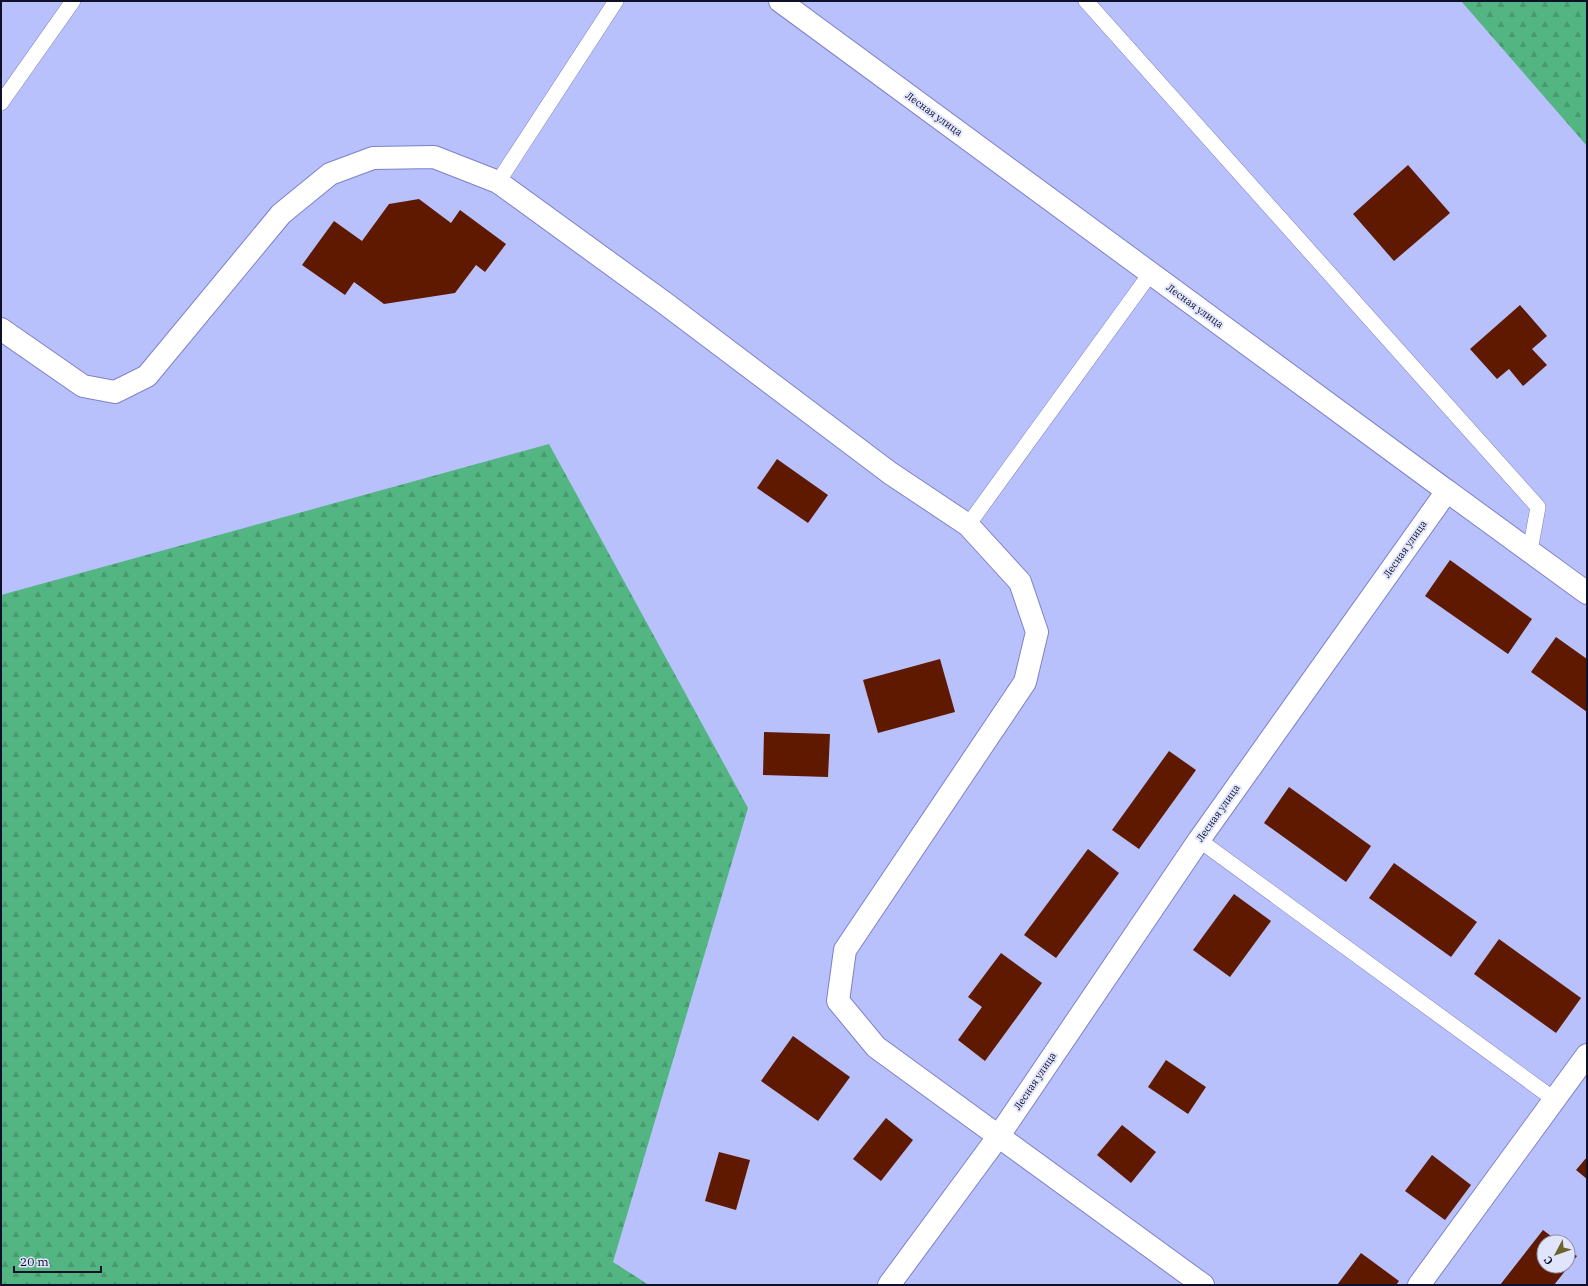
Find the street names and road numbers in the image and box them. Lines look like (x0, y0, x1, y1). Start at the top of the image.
street label: Лесная улица (903, 89, 965, 139)
street label: Лесная улица (1164, 281, 1226, 331)
street label: Лесная улица (1380, 517, 1430, 580)
street label: Лесная улица (1193, 781, 1243, 844)
street label: Лесная улица (1011, 1049, 1059, 1112)

